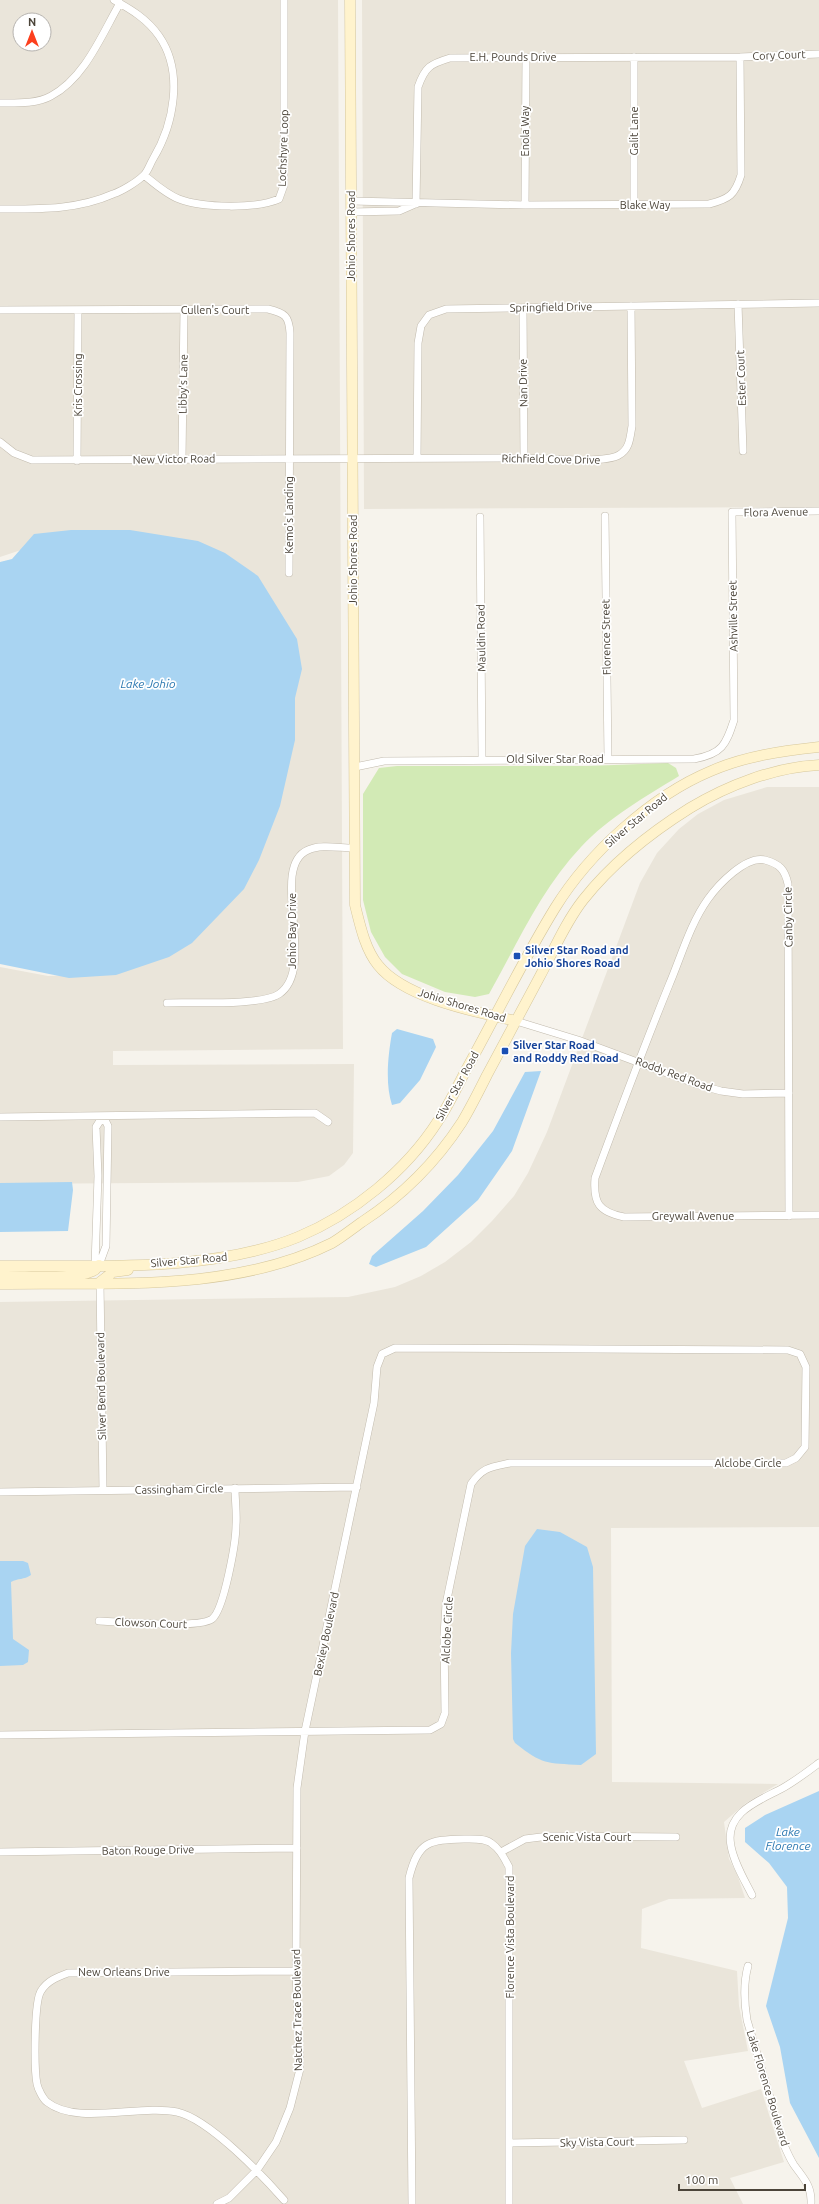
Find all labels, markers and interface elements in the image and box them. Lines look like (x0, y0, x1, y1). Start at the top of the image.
north arrow (12, 12, 52, 52)
text: N (28, 16, 36, 28)
street label: Cory Court (752, 48, 807, 62)
street label: E.H. Pounds Drive (469, 51, 557, 63)
street label: Enola Way (519, 105, 531, 156)
street label: Galit Lane (628, 107, 640, 155)
street label: Lochshyre Loop (276, 109, 290, 187)
street label: Johio Shores Road (345, 190, 357, 282)
street label: Blake Way (620, 199, 671, 211)
street label: Springfield Drive (510, 300, 592, 314)
street label: Cullen's Court (181, 304, 250, 316)
street label: Ester Court (734, 349, 748, 406)
street label: Kris Crossing (72, 354, 84, 417)
street label: Libby's Lane (176, 354, 190, 414)
street label: Nan Drive (517, 359, 529, 407)
street label: New Victor Road (132, 452, 216, 466)
street label: Richfield Cove Drive (502, 452, 600, 466)
street label: Kemo's Landing (283, 476, 295, 554)
street label: Flora Avenue (744, 505, 808, 519)
street label: Johio Shores Road (347, 514, 359, 606)
street label: Ashville Street (726, 580, 740, 652)
street label: Florence Street (599, 598, 613, 675)
street label: Mauldin Road (474, 604, 488, 672)
water label: Lake Johio (121, 677, 176, 690)
street label: Old Silver Star Road (506, 753, 604, 765)
street label: Silver Star Road (603, 791, 669, 849)
street label: Canby Circle (781, 887, 795, 947)
street label: Johio Bay Drive (286, 893, 298, 969)
place label: Silver Star Road and Johio Shores Road (525, 944, 628, 969)
marker: Silver Star Road and Johio Shores Road (512, 951, 522, 961)
street label: Johio Shores Road (417, 986, 507, 1024)
place label: Silver Star Road and Roddy Red Road (513, 1039, 619, 1064)
marker: Silver Star Road and Roddy Red Road (500, 1046, 510, 1056)
street label: Silver Star Road (433, 1049, 481, 1123)
street label: Roddy Red Road (634, 1054, 714, 1094)
street label: Greywall Avenue (652, 1210, 734, 1222)
street label: Silver Star Road (150, 1251, 228, 1269)
street label: Silver Bend Boulevard (94, 1332, 108, 1440)
street label: Alclobe Circle (714, 1457, 782, 1469)
street label: Cassingham Circle (134, 1482, 224, 1496)
street label: Bexley Boulevard (311, 1591, 341, 1677)
street label: Alclobe Circle (439, 1596, 455, 1664)
street label: Clowson Court (115, 1616, 188, 1630)
water label: Lake Florence (766, 1825, 810, 1852)
street label: Scenic Vista Court (543, 1831, 632, 1843)
street label: Baton Rouge Drive (102, 1843, 194, 1857)
street label: Florence Vista Boulevard (504, 1876, 516, 1998)
street label: Natchez Trace Boulevard (290, 1949, 304, 2071)
street label: New Orleans Drive (78, 1966, 170, 1978)
street label: Lake Florence Boulevard (745, 2028, 791, 2148)
street label: Sky Vista Court (560, 2135, 635, 2149)
scale bar (679, 2166, 805, 2192)
text: 100 m (685, 2173, 718, 2186)

